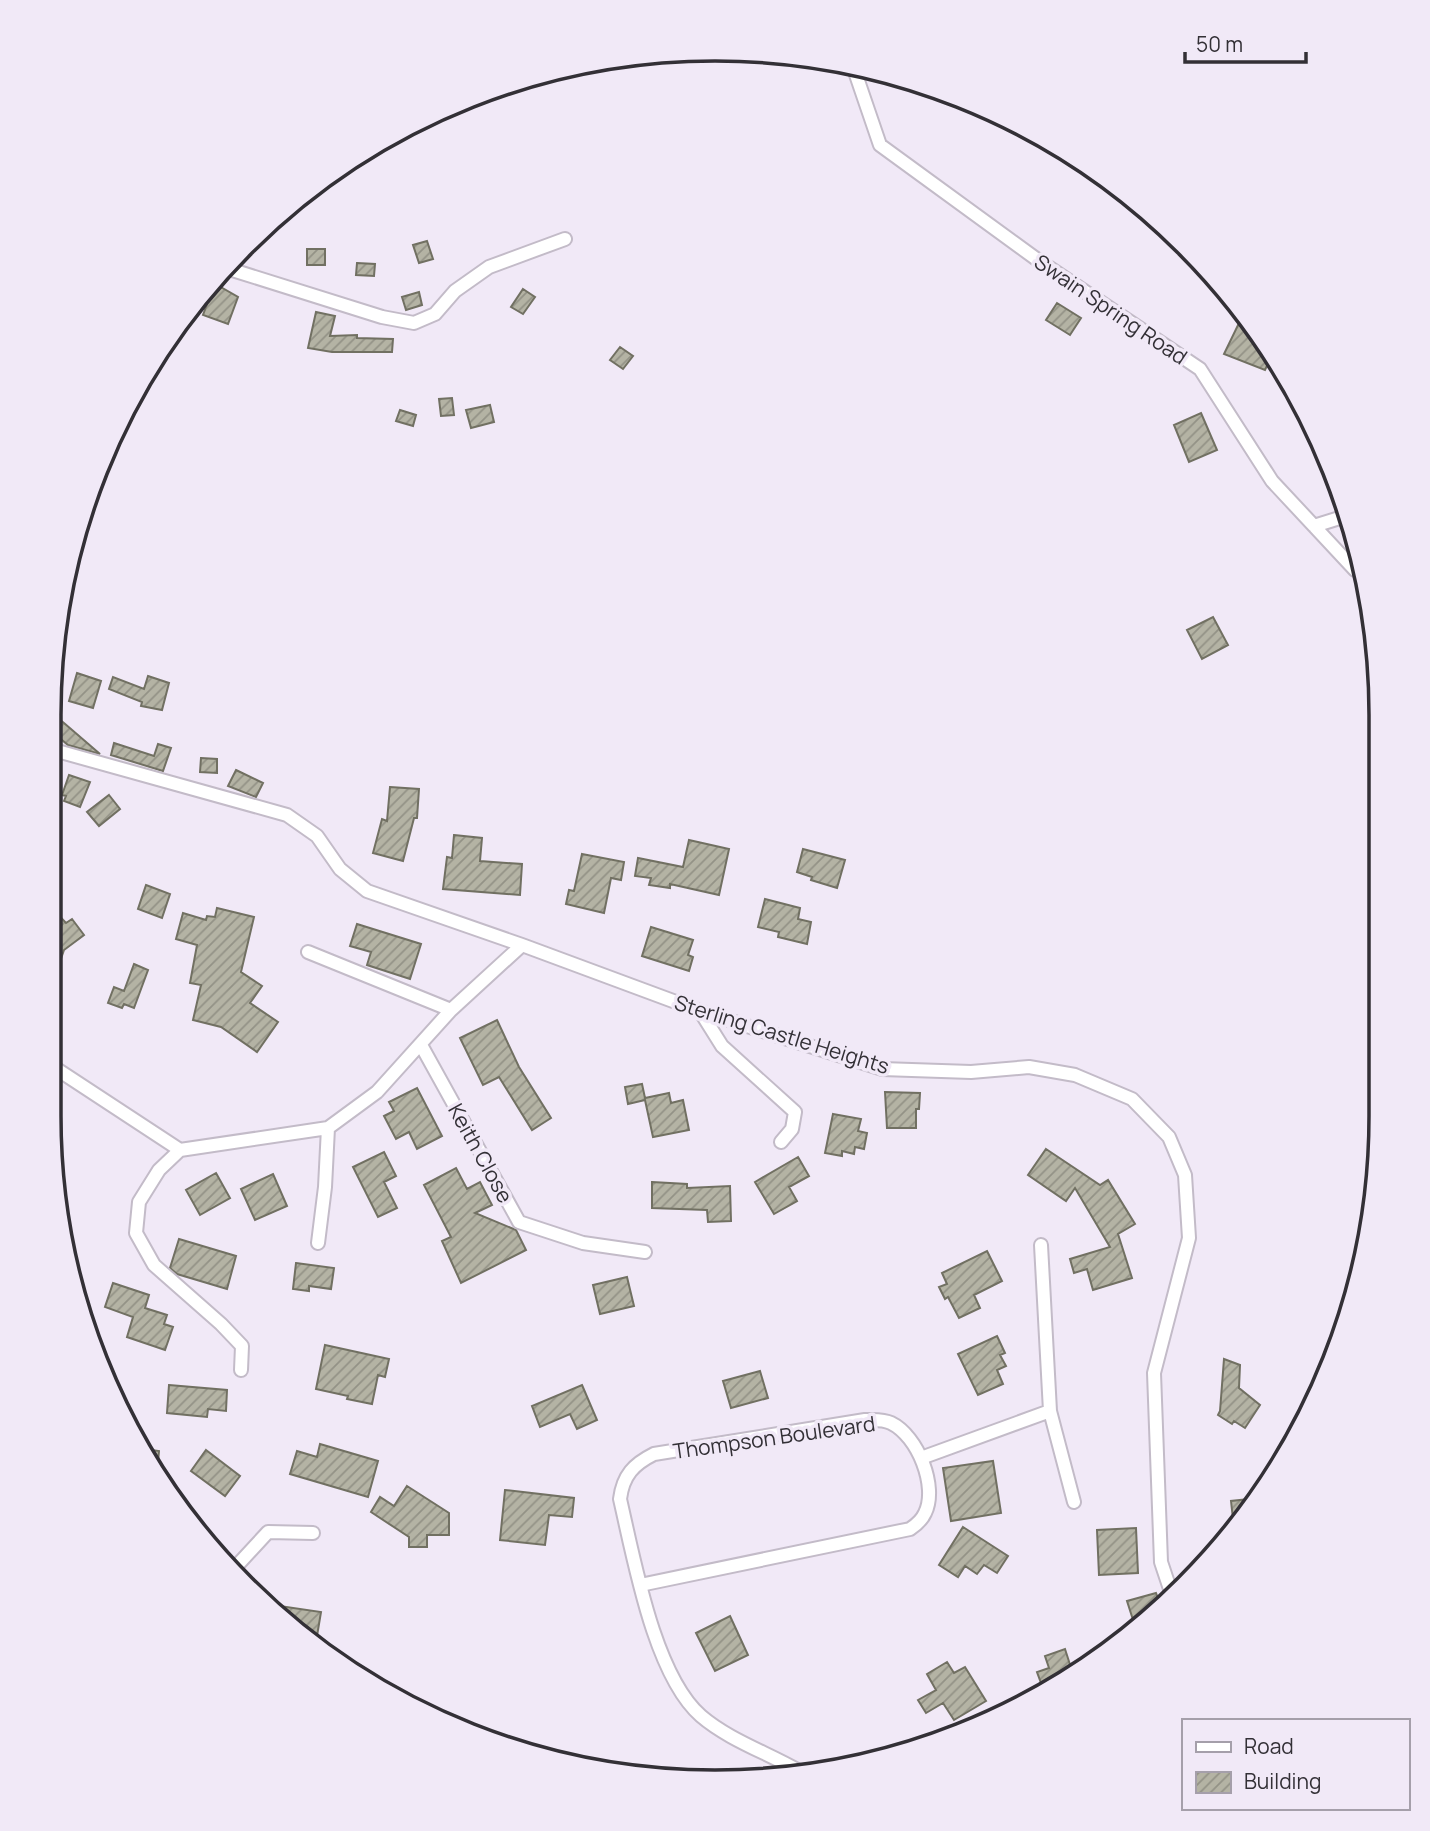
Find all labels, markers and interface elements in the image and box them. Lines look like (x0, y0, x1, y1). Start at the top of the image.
scale bar (1185, 21, 1306, 65)
text: 50 m (1196, 30, 1243, 58)
street label: Swain Spring Road (1029, 248, 1193, 370)
street label: Sterling Castle Heights (671, 988, 893, 1080)
street label: Keith Close (442, 1098, 520, 1208)
street label: Thompson Boulevard (671, 1409, 877, 1465)
legend (1182, 1719, 1409, 1810)
text: Road (1244, 1732, 1294, 1760)
text: Building (1244, 1767, 1321, 1795)

